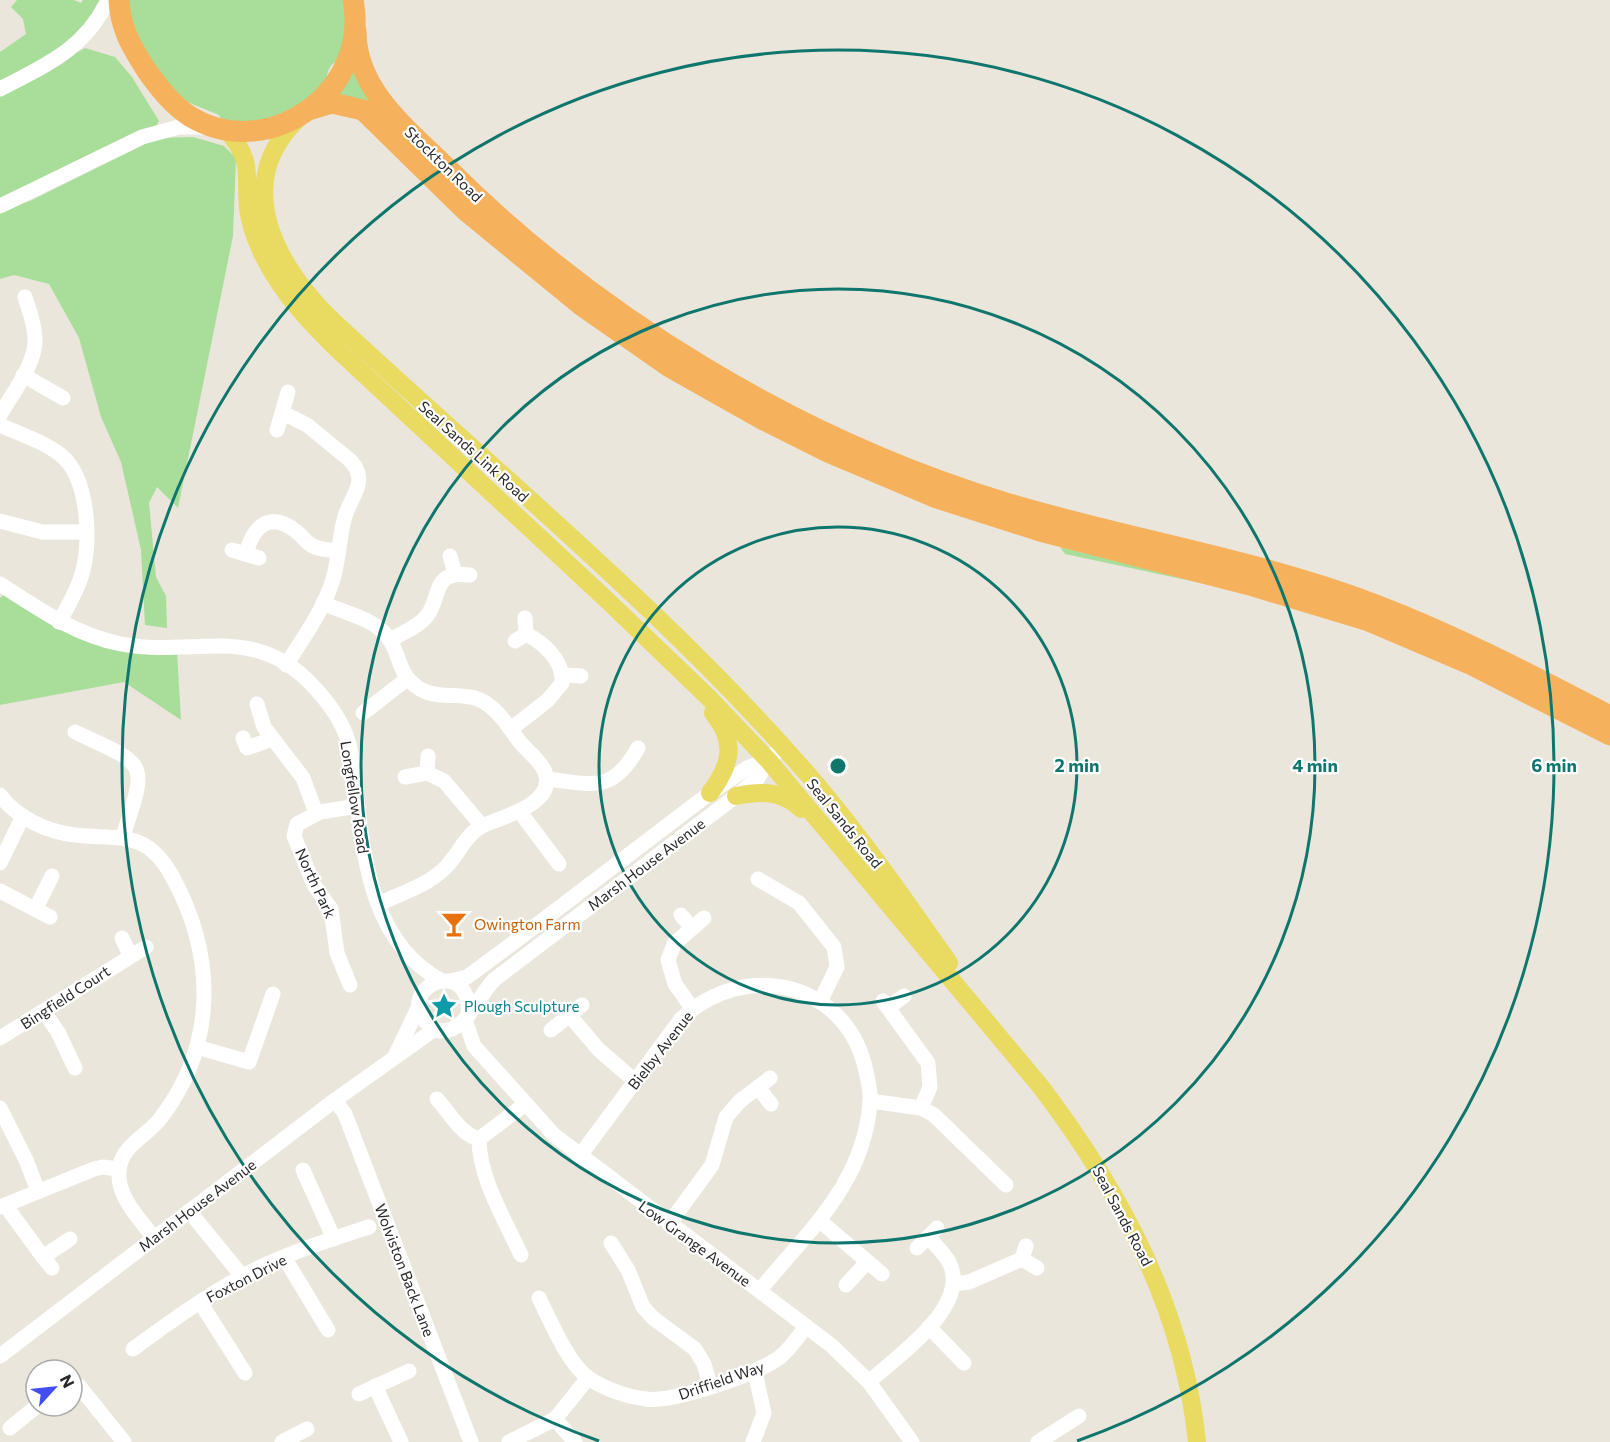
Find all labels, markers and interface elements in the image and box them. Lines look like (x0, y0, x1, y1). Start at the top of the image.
street label: Stockton Road (402, 123, 486, 205)
street label: Seal Sands Link Road (415, 397, 533, 505)
street label: Longfellow Road (337, 739, 373, 855)
text: 2 min (1055, 754, 1099, 776)
text: 4 min (1292, 754, 1338, 776)
text: 6 min (1531, 754, 1577, 776)
centre of rings (828, 756, 848, 776)
street label: Seal Sands Road (803, 775, 887, 871)
street label: Marsh House Avenue (584, 814, 708, 914)
street label: North Park (292, 845, 340, 921)
bar icon: Owington Farm (439, 909, 469, 939)
place label: Owington Farm (474, 915, 581, 933)
street label: Bingfield Court (17, 961, 113, 1033)
place icon: Plough Sculpture (429, 991, 459, 1021)
place label: Plough Sculpture (464, 997, 580, 1015)
street label: Bielby Avenue (624, 1007, 696, 1093)
street label: Marsh House Avenue (135, 1155, 259, 1255)
street label: Seal Sands Road (1089, 1163, 1157, 1269)
street label: Low Grange Avenue (635, 1196, 755, 1290)
street label: Wolviston Back Lane (371, 1201, 439, 1339)
street label: Foxton Drive (203, 1250, 289, 1306)
street label: Driffield Way (676, 1357, 766, 1403)
north arrow (24, 1358, 84, 1418)
text: N (57, 1371, 79, 1391)

